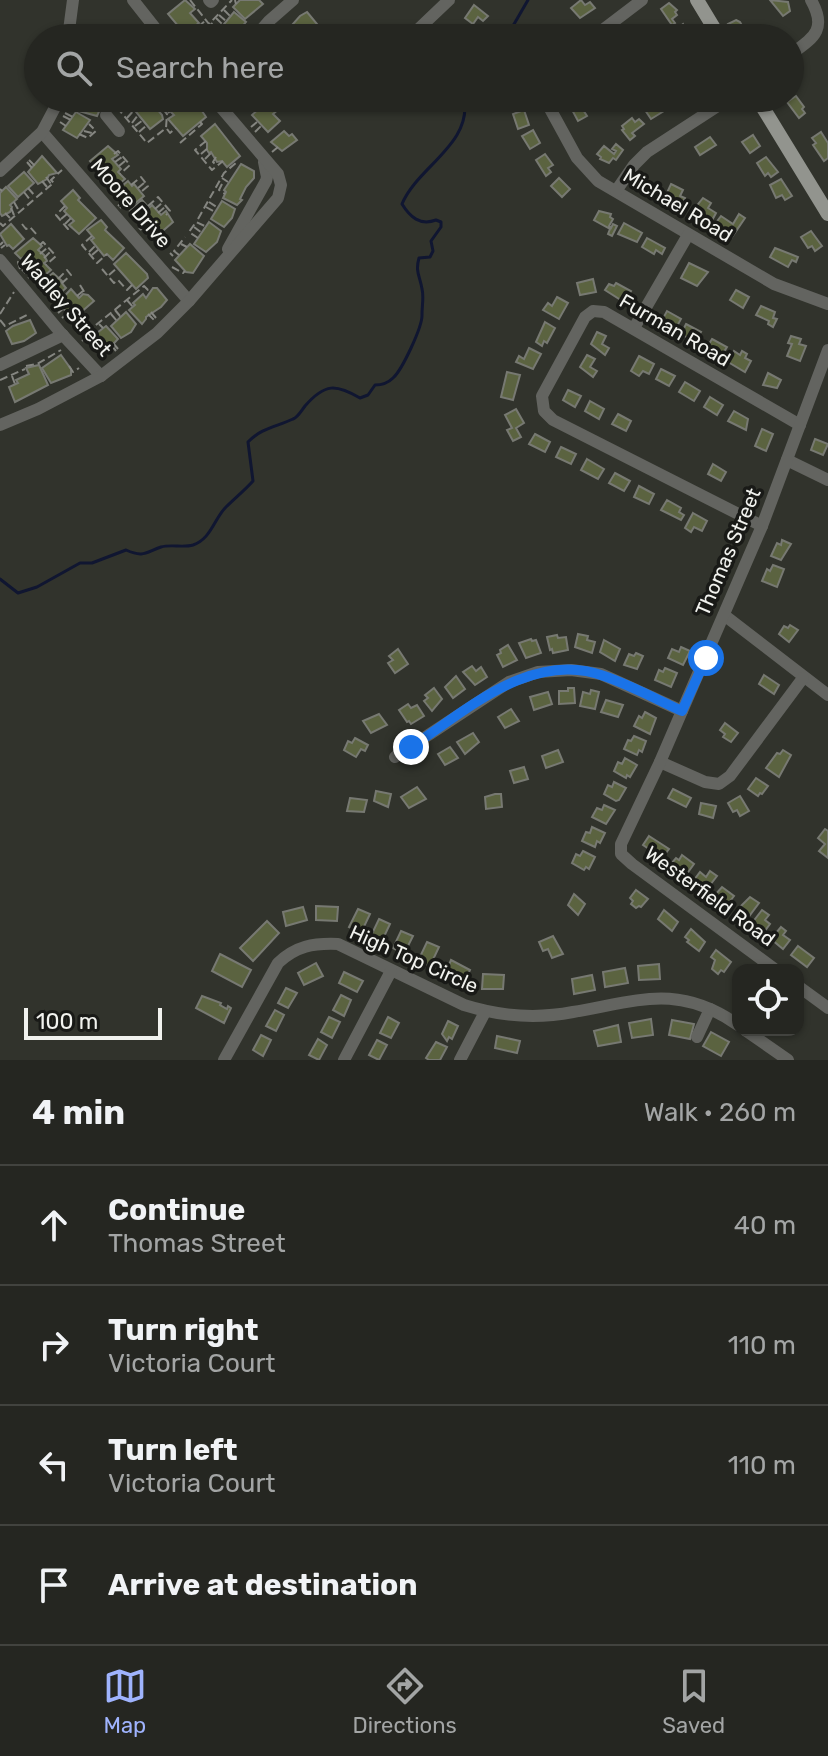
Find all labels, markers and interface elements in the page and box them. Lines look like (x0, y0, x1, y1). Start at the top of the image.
search box (24, 24, 804, 112)
icon: search (52, 46, 96, 90)
text: Search here (116, 50, 284, 86)
street label: Moore Drive (86, 153, 176, 253)
street label: Michael Road (619, 163, 737, 247)
street label: Wadley Street (15, 249, 117, 361)
street label: Furman Road (615, 289, 735, 371)
street label: Thomas Street (690, 484, 766, 620)
route start (688, 640, 724, 676)
route end (393, 729, 429, 765)
street label: Westerfield Road (640, 841, 780, 951)
street label: High Top Circle (346, 920, 482, 998)
map controls (732, 964, 804, 1036)
button: locate (732, 964, 804, 1036)
scale bar (24, 1004, 162, 1040)
text: 100 m (36, 1008, 98, 1035)
text: 4 min (32, 1092, 125, 1133)
text: Walk · 260 m (644, 1097, 796, 1128)
text: Continue (108, 1192, 245, 1228)
icon: ahead (32, 1203, 76, 1247)
text: 40 m (734, 1210, 796, 1241)
text: Thomas Street (108, 1228, 286, 1259)
text: Turn right (108, 1312, 259, 1348)
icon: right (32, 1323, 76, 1367)
text: 110 m (728, 1330, 796, 1361)
text: Victoria Court (108, 1348, 276, 1379)
text: Turn left (108, 1432, 238, 1468)
icon: left (32, 1443, 76, 1487)
text: 110 m (728, 1450, 796, 1481)
text: Victoria Court (108, 1468, 276, 1499)
icon: arrive (32, 1563, 76, 1607)
text: Arrive at destination (108, 1567, 418, 1603)
tab: Map (103, 1664, 147, 1739)
tab: Directions (352, 1664, 457, 1739)
tab: Saved (662, 1664, 725, 1739)

